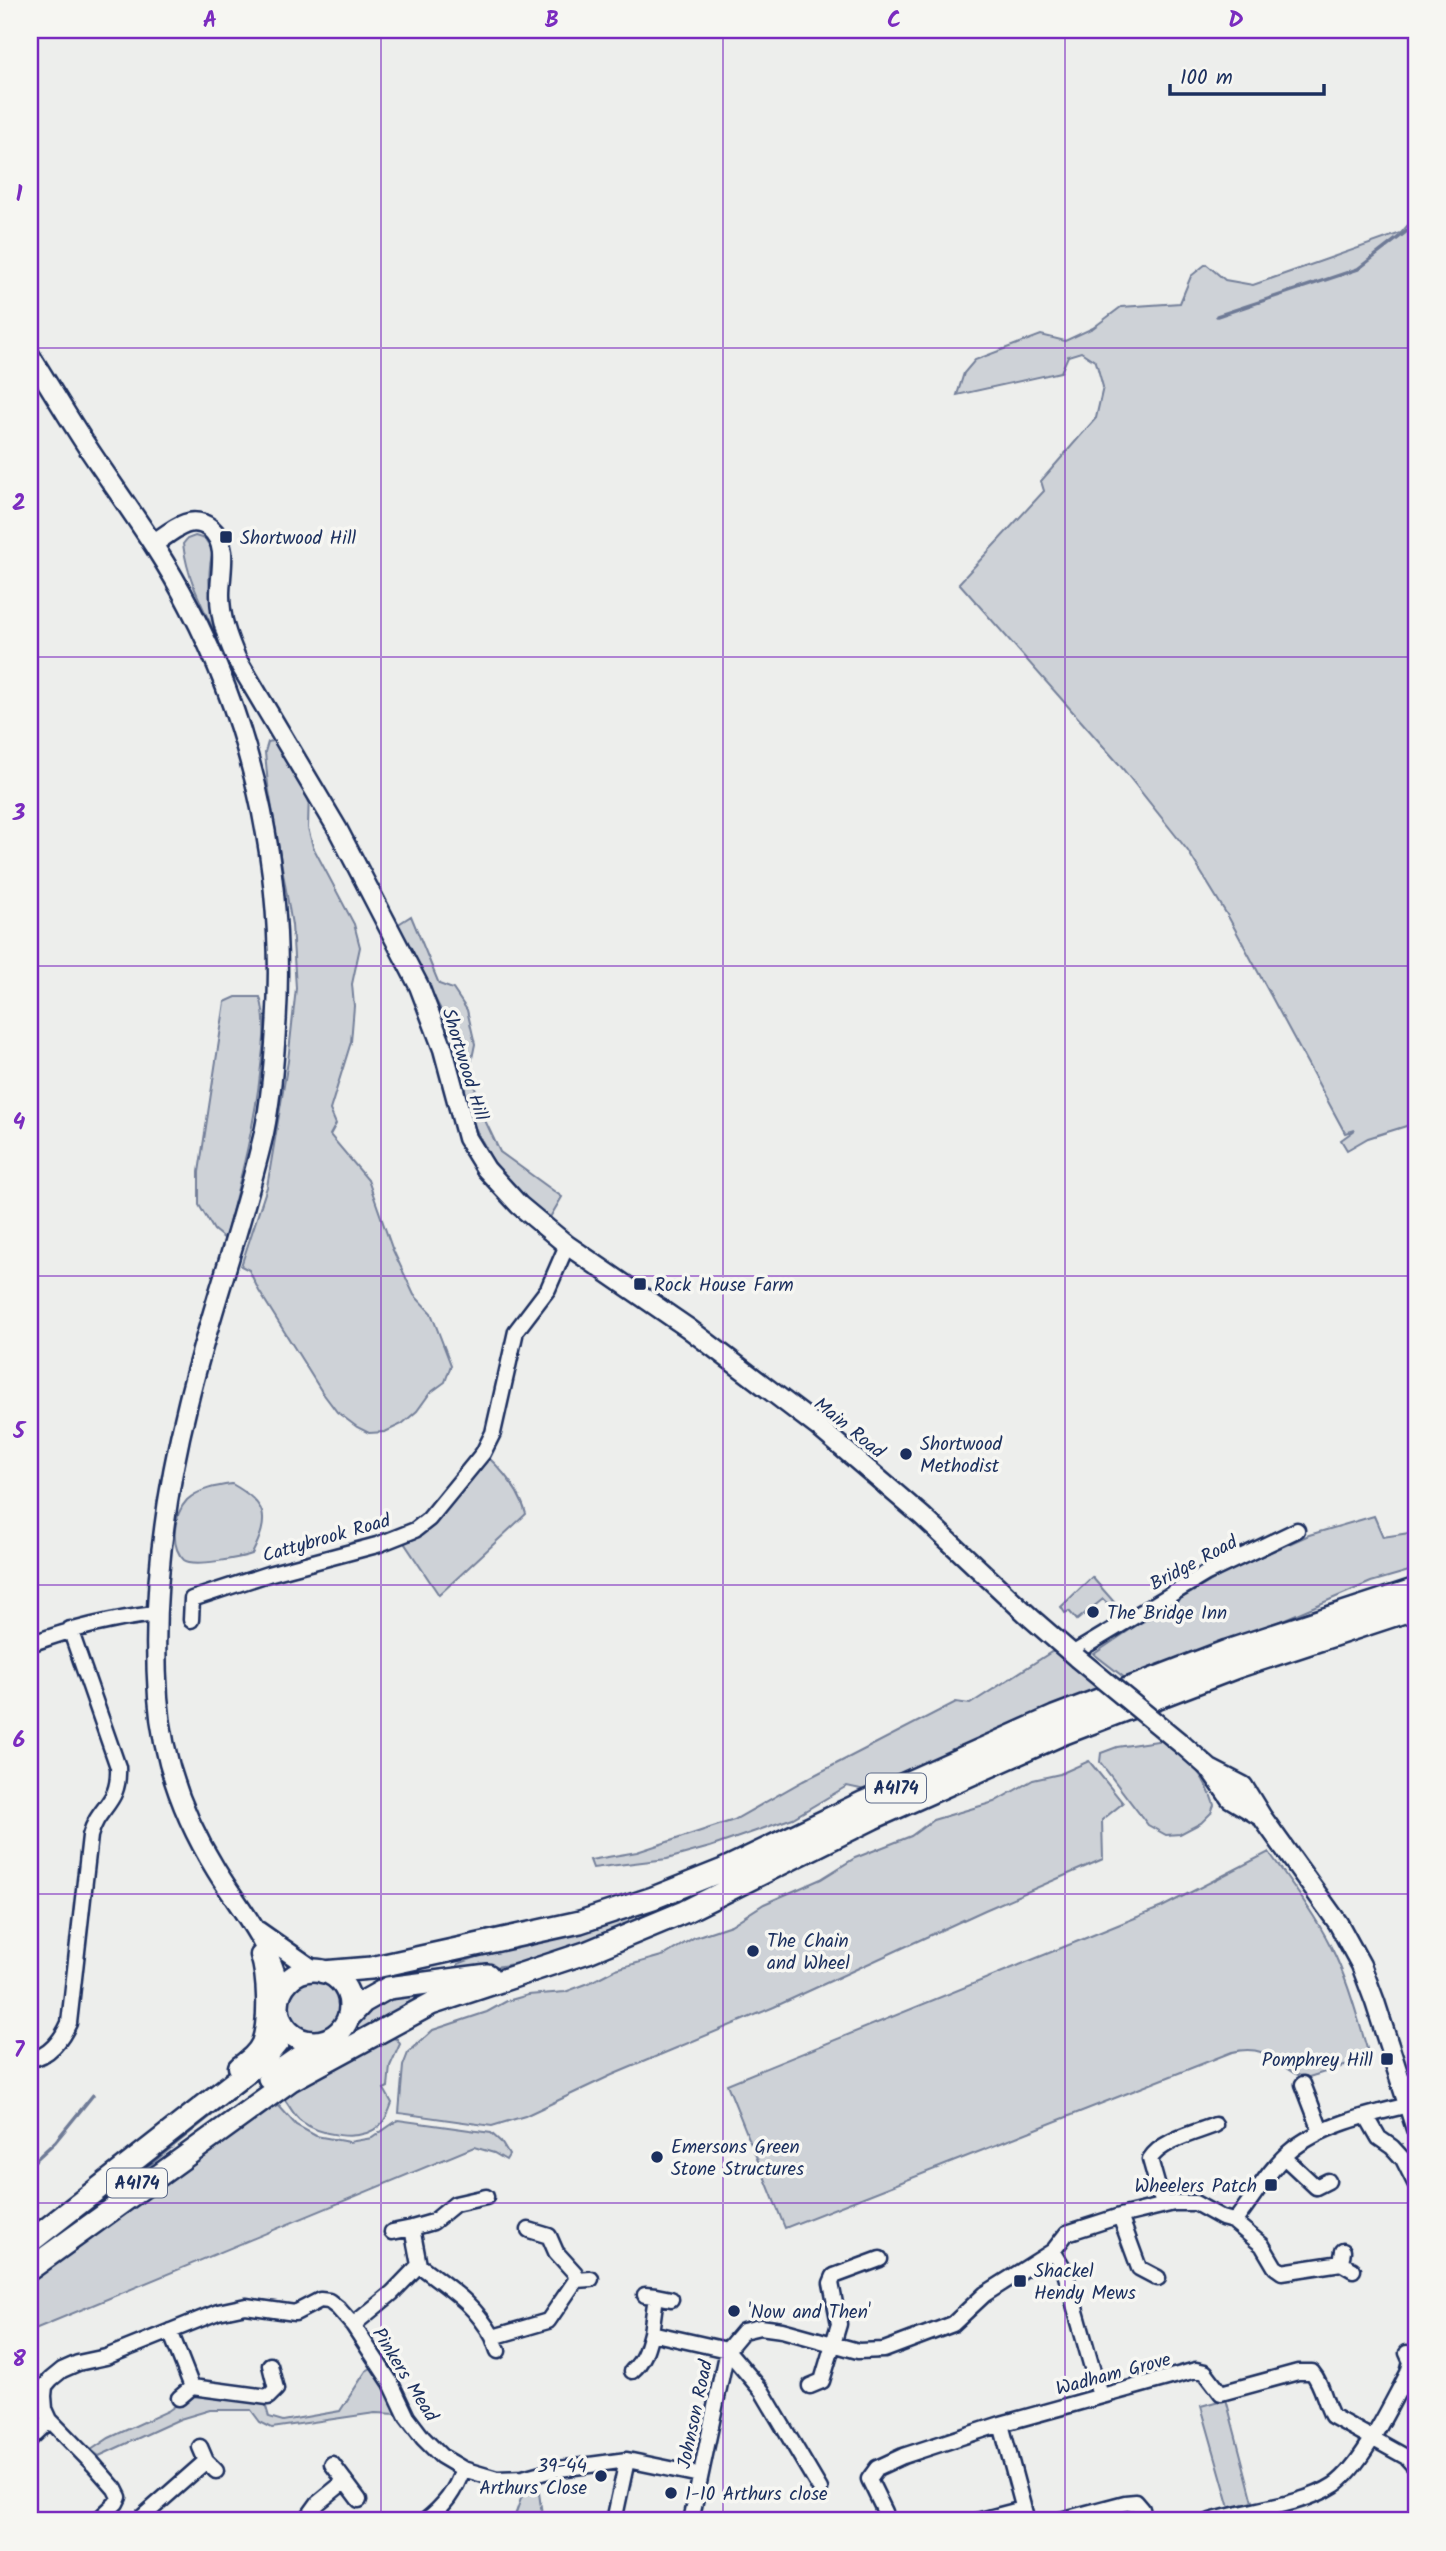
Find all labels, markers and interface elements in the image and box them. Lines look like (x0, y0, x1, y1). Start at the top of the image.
text: A (203, 3, 217, 39)
text: B (545, 3, 559, 39)
text: C (887, 3, 901, 39)
text: D (1228, 3, 1244, 39)
scale bar (1170, 52, 1324, 96)
text: 100 m (1180, 62, 1233, 95)
text: 1 (16, 177, 23, 213)
text: 2 (12, 486, 26, 522)
place label: Shortwood Hill (240, 524, 357, 554)
marker: Shortwood Hill (218, 529, 234, 545)
text: 3 (12, 796, 26, 832)
street label: Shortwood Hill (433, 1005, 496, 1125)
text: 4 (13, 1105, 26, 1141)
place label: Rock House Farm (654, 1271, 794, 1301)
marker: Rock House Farm (632, 1276, 648, 1292)
street label: Main Road (807, 1390, 891, 1467)
text: 5 (12, 1414, 27, 1450)
place label: Shortwood Methodist (920, 1430, 1003, 1482)
marker: Shortwood Methodist (898, 1446, 914, 1462)
street label: Cattybrook Road (259, 1506, 395, 1572)
street label: Bridge Road (1145, 1528, 1244, 1599)
place label: The Bridge Inn (1107, 1599, 1227, 1629)
marker: The Bridge Inn (1085, 1604, 1101, 1620)
text: 6 (13, 1723, 25, 1759)
road number: A4174 (866, 1773, 926, 1802)
place label: The Chain and Wheel (767, 1927, 850, 1979)
marker: The Chain and Wheel (745, 1943, 761, 1959)
text: 7 (14, 2033, 26, 2069)
place label: Pomphrey Hill (1262, 2046, 1373, 2076)
marker: Pomphrey Hill (1379, 2051, 1395, 2067)
place label: Emersons Green Stone Structures (671, 2133, 804, 2185)
marker: Emersons Green Stone Structures (649, 2149, 665, 2165)
road number: A4174 (107, 2168, 167, 2197)
place label: Wheelers Patch (1134, 2172, 1257, 2202)
marker: Wheelers Patch (1263, 2177, 1279, 2193)
place label: Shackel Hendy Mews (1034, 2257, 1136, 2309)
marker: Shackel Hendy Mews (1012, 2273, 1028, 2289)
place label: 'Now and Then' (748, 2298, 871, 2328)
marker: 'Now and Then' (726, 2303, 742, 2319)
street label: Pinkers Mead (363, 2322, 445, 2429)
text: 8 (12, 2342, 26, 2378)
street label: Wadham Grove (1053, 2345, 1175, 2405)
street label: Johnson Road (670, 2357, 722, 2472)
place label: 39-44 Arthurs Close (479, 2452, 587, 2504)
marker: 39-44 Arthurs Close (593, 2468, 609, 2484)
place label: 1-10 Arthurs close (685, 2480, 828, 2510)
marker: 1-10 Arthurs close (663, 2485, 679, 2501)

